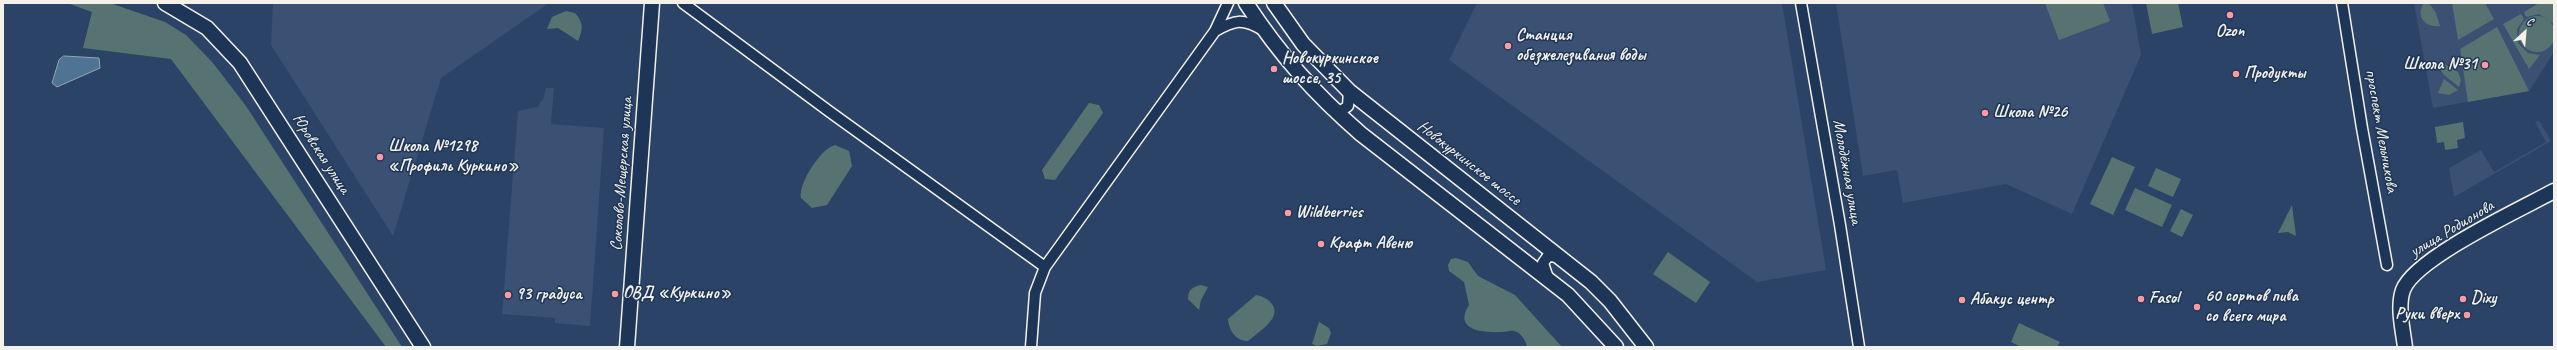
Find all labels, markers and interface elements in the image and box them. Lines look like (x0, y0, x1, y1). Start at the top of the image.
marker: Ozon (2225, 10, 2235, 20)
north arrow (2505, 12, 2545, 52)
text: С (2525, 14, 2536, 29)
place label: Ozon (2216, 22, 2244, 42)
place label: Станция обезжелезивания воды (1516, 26, 1646, 66)
marker: Станция обезжелезивания воды (1503, 41, 1513, 51)
place label: Новокуркинское шоссе, 35 (1282, 49, 1378, 89)
place label: Школа №31 (2403, 55, 2477, 75)
marker: Школа №31 (2480, 60, 2490, 70)
marker: Новокуркинское шоссе, 35 (1269, 64, 1279, 74)
place label: Продукты (2244, 64, 2305, 84)
street label: проспект Мельникова (2360, 68, 2402, 194)
marker: Продукты (2231, 69, 2241, 79)
street label: Соколово-Мещерская улица (606, 97, 638, 251)
place label: Школа №26 (1993, 103, 2067, 123)
marker: Школа №26 (1980, 108, 1990, 118)
street label: Юровская улица (288, 110, 354, 198)
street label: Новокуркинское шоссе (1413, 116, 1525, 210)
street label: Молодёжная улица (1828, 118, 1866, 226)
place label: Школа №1298 «Профиль Куркино» (388, 137, 519, 177)
marker: Школа №1298 «Профиль Куркино» (375, 152, 385, 162)
street label: улица Родионова (2406, 196, 2498, 262)
place label: Wildberries (1296, 203, 1362, 223)
marker: Wildberries (1283, 208, 1293, 218)
place label: Крафт Авеню (1329, 234, 1413, 254)
marker: Крафт Авеню (1316, 239, 1326, 249)
place label: ОВД «Куркино» (623, 284, 731, 304)
place label: 93 градуса (516, 285, 582, 305)
place label: 60 сортов пива со всего мира (2205, 287, 2298, 327)
marker: ОВД «Куркино» (610, 289, 620, 299)
place label: Fasol (2149, 289, 2179, 309)
place label: Dixy (2471, 289, 2496, 309)
marker: 93 градуса (503, 290, 513, 300)
place label: Абакус центр (1970, 290, 2053, 310)
marker: Fasol (2136, 294, 2146, 304)
marker: Dixy (2458, 294, 2468, 304)
marker: Абакус центр (1957, 295, 1967, 305)
marker: 60 сортов пива со всего мира (2192, 302, 2202, 312)
place label: Руки вверх (2395, 305, 2459, 325)
marker: Руки вверх (2462, 310, 2472, 320)

